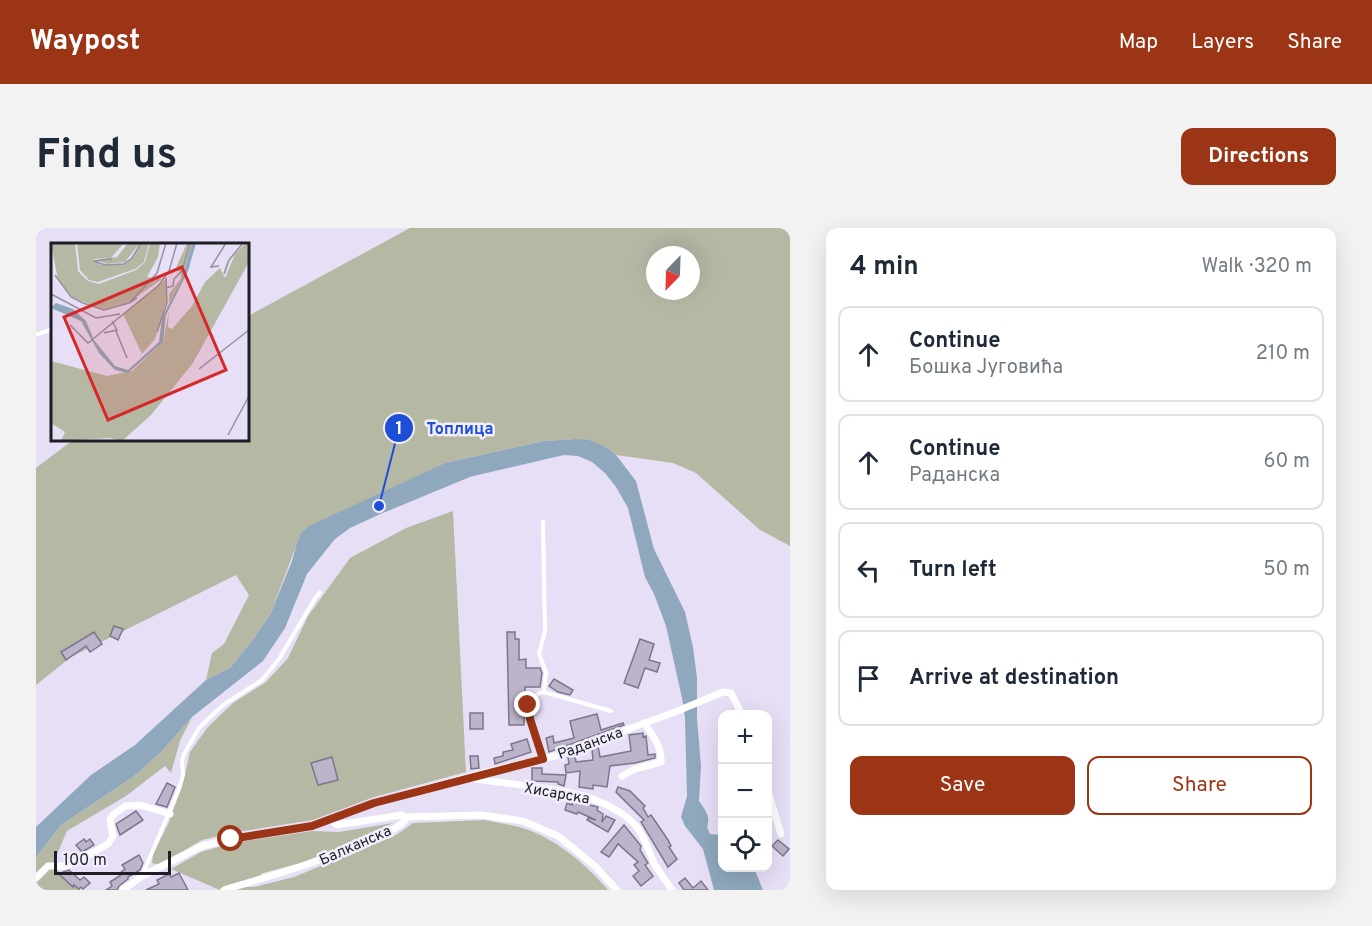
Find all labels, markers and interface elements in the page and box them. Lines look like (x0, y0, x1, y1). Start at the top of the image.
text: Waypost (30, 24, 140, 60)
text: Map (1119, 29, 1158, 56)
text: Layers (1191, 29, 1254, 56)
text: Share (1287, 29, 1342, 56)
button: Directions (1181, 128, 1336, 185)
text: Find us (36, 130, 177, 183)
inset map (51, 243, 249, 441)
north arrow (646, 246, 700, 300)
text: 4 min (850, 251, 919, 284)
text: Walk · 320 m (1202, 254, 1312, 280)
text: Continue (909, 328, 1000, 355)
icon: ahead (852, 338, 885, 371)
text: 210 m (1256, 341, 1310, 367)
text: Бошка Југовића (909, 355, 1063, 381)
callout: Топлица (384, 411, 505, 445)
text: 1 (395, 418, 403, 441)
text: Топлица (427, 420, 493, 440)
text: Continue (909, 436, 1000, 463)
icon: ahead (852, 446, 885, 479)
text: 60 m (1264, 449, 1310, 475)
text: Раданска (909, 463, 1000, 489)
icon: left (852, 554, 885, 587)
text: Turn left (909, 557, 997, 584)
text: 50 m (1263, 557, 1310, 583)
icon: arrive (852, 662, 885, 695)
text: Arrive at destination (909, 665, 1119, 692)
route end (514, 691, 540, 717)
map controls (718, 710, 772, 872)
button: + (718, 710, 772, 764)
street label: Раданска (555, 724, 626, 765)
button: Save (850, 756, 1075, 815)
button: Share (1087, 756, 1312, 815)
button: − (718, 764, 772, 818)
street label: Хисарска (522, 779, 591, 810)
button: locate (718, 818, 772, 872)
street label: Балканска (317, 822, 395, 871)
route start (217, 825, 243, 851)
scale bar (54, 848, 171, 876)
text: 100 m (63, 851, 107, 871)

